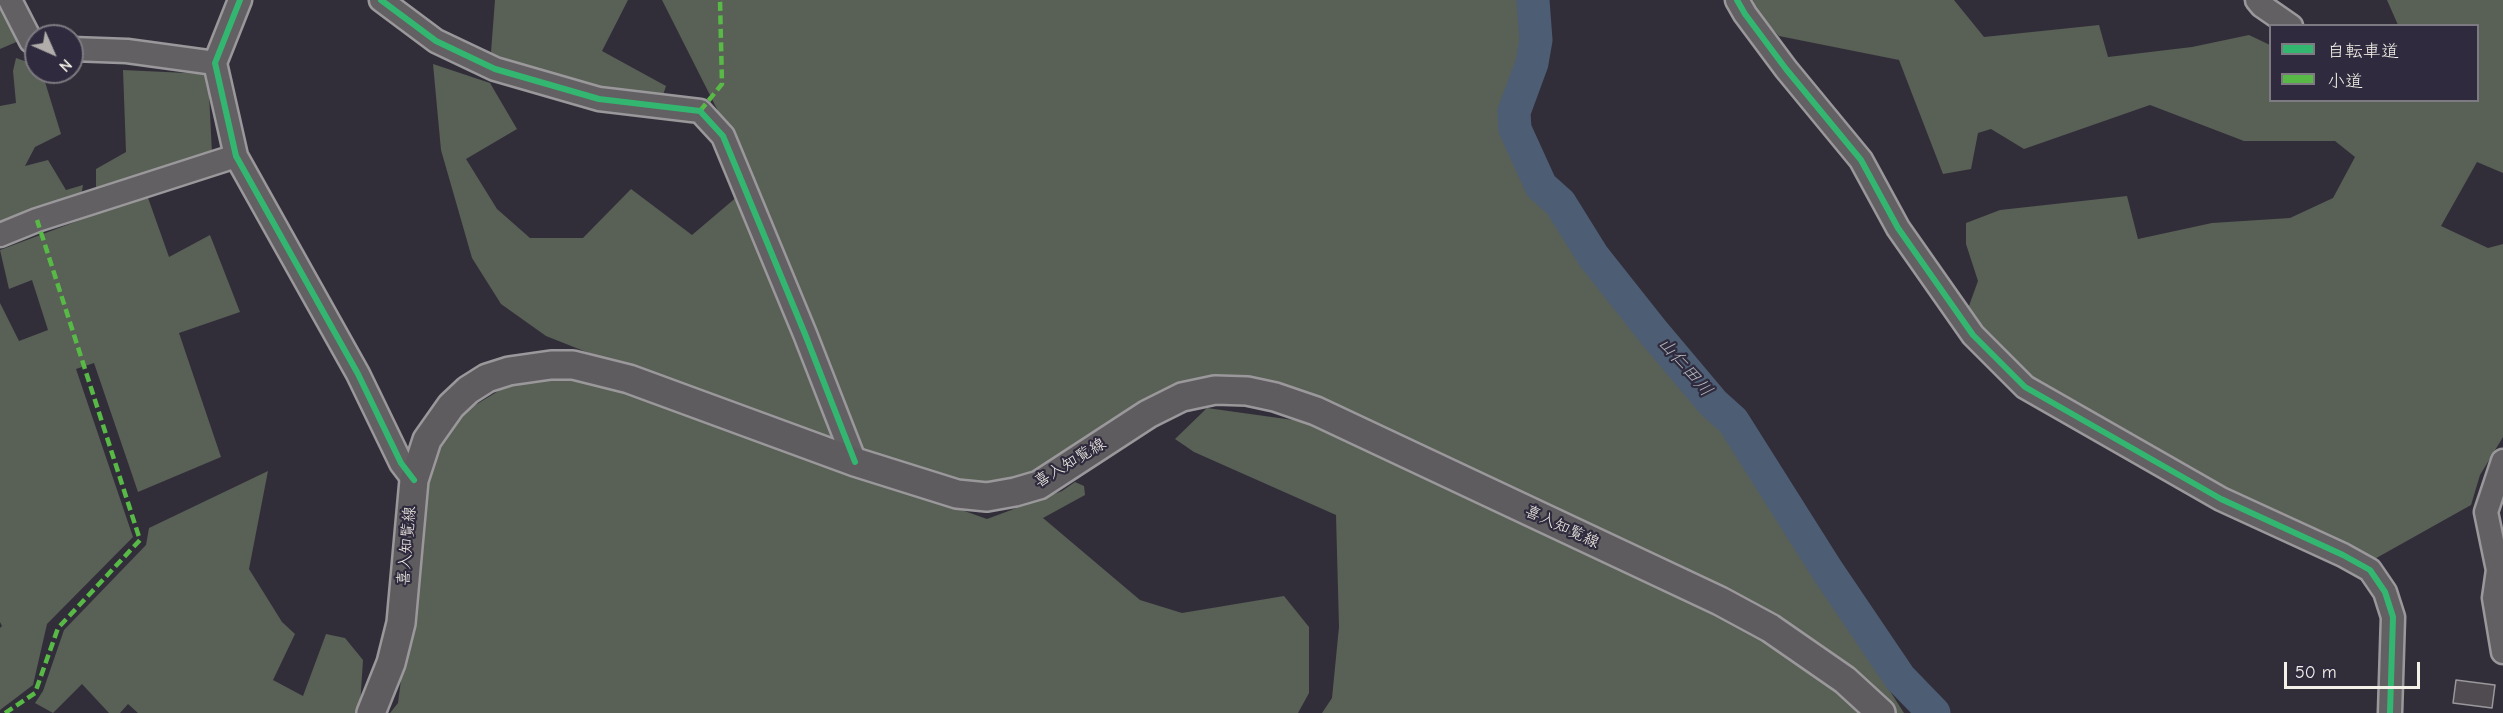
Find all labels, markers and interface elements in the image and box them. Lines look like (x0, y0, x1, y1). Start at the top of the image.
north arrow (24, 24, 84, 84)
legend (2269, 24, 2479, 102)
text: 自転車道 (2327, 41, 2399, 62)
text: N (55, 55, 75, 75)
text: 小道 (2327, 71, 2363, 92)
water label: 山仁田川 (1653, 333, 1717, 401)
street label: 喜入知覧線 (1031, 434, 1109, 492)
street label: 喜入知覧線 (1522, 501, 1602, 553)
street label: 喜入知覧線 (394, 505, 420, 587)
scale bar (2287, 650, 2424, 688)
text: 50 m (2295, 662, 2337, 683)

